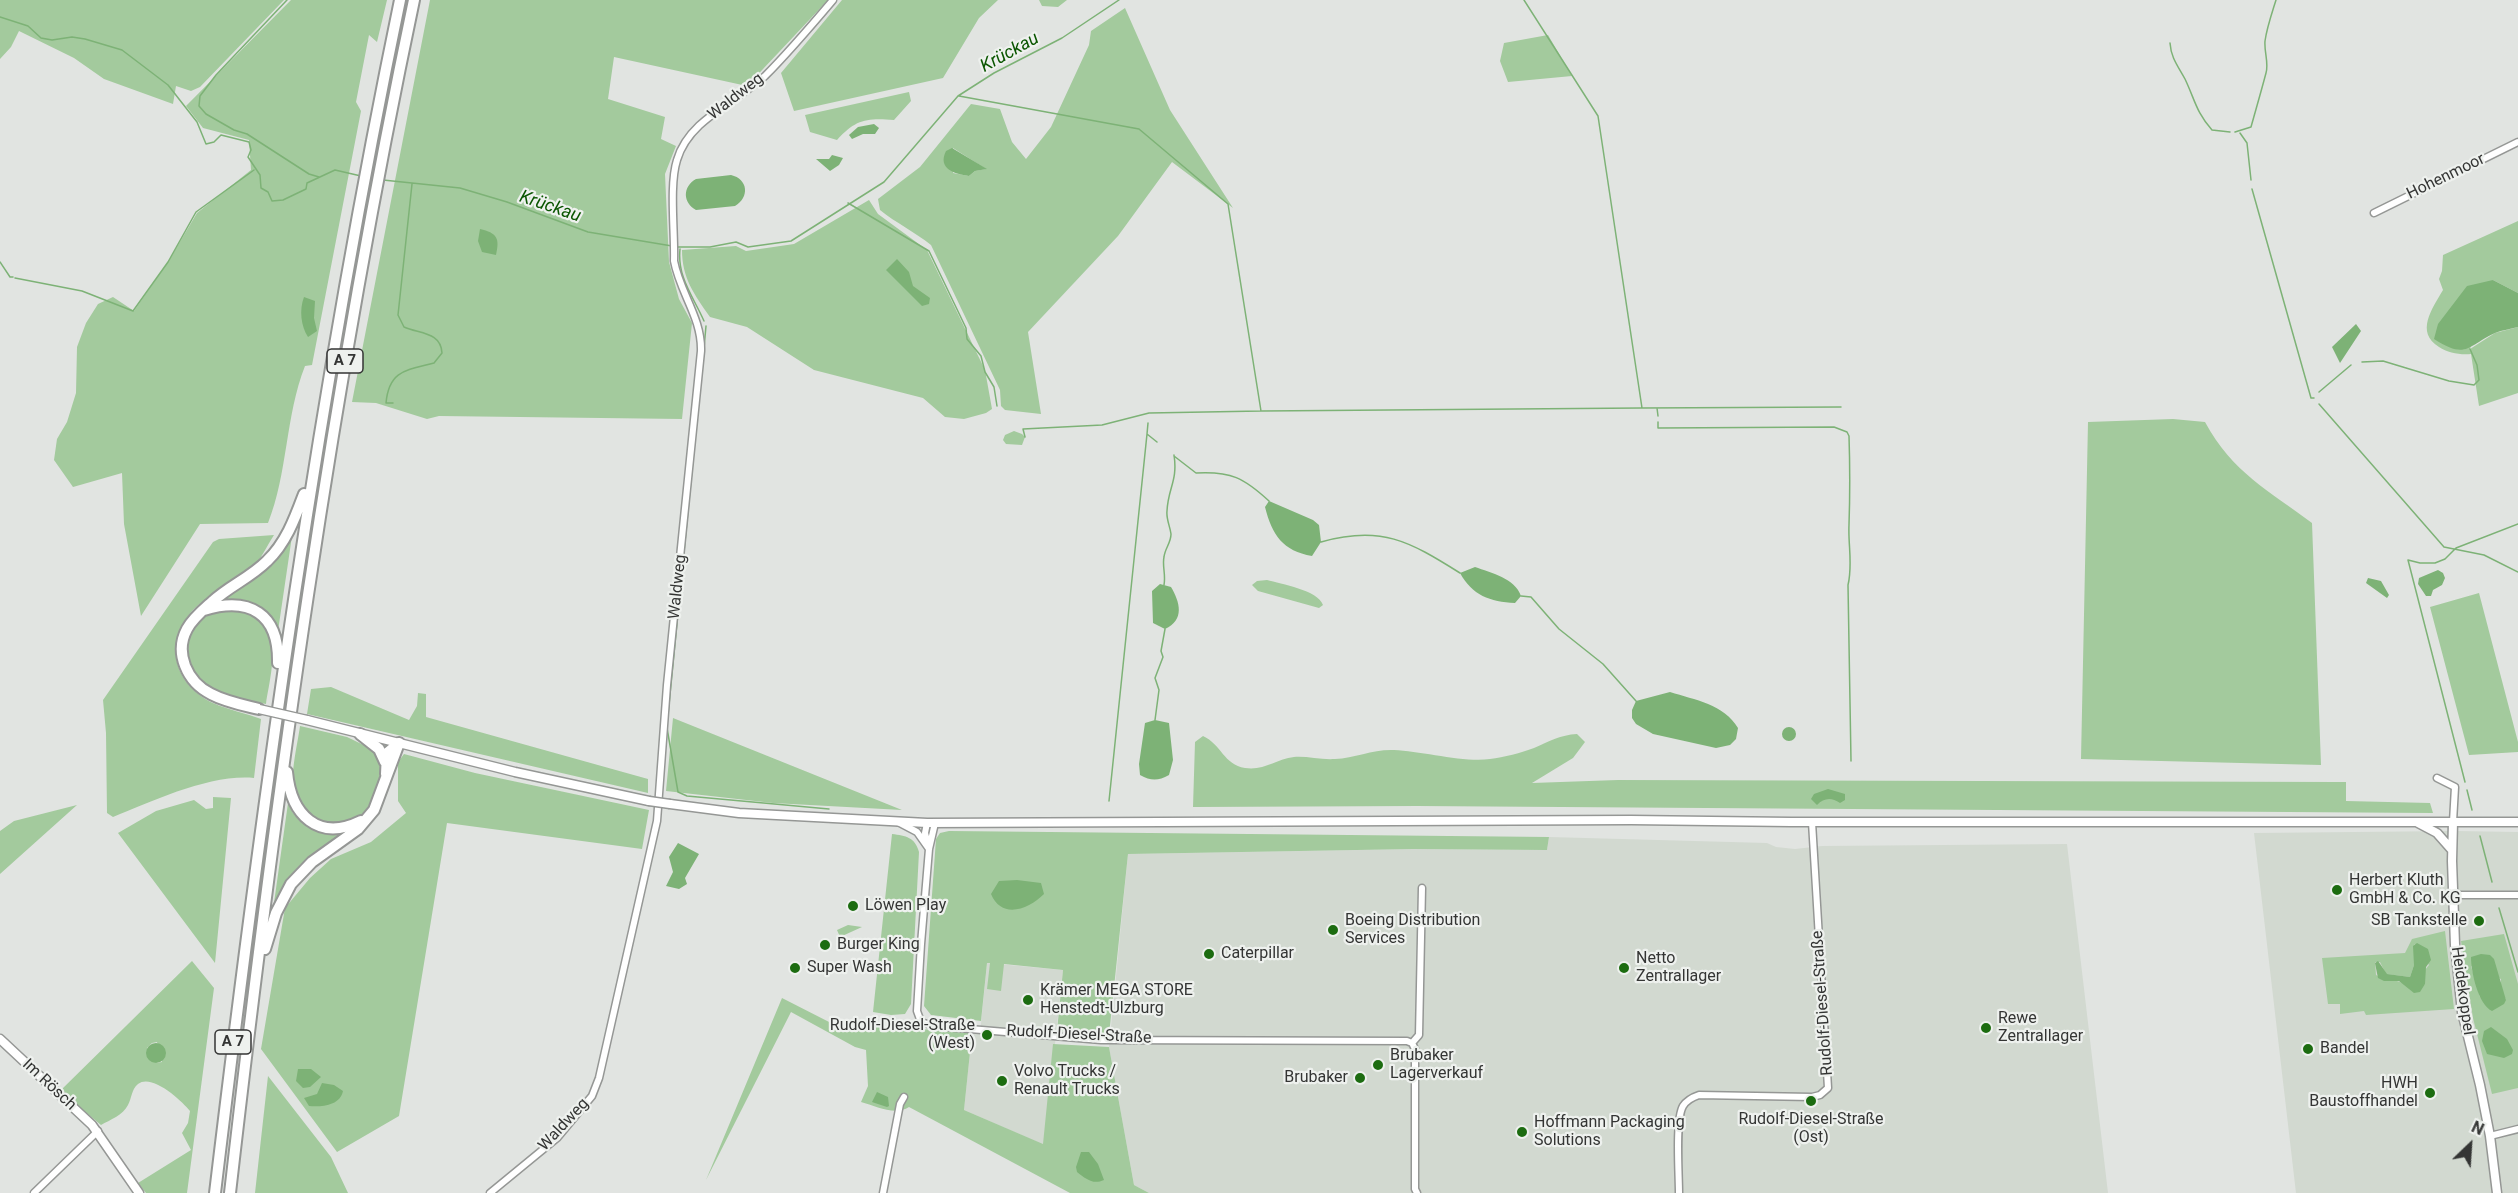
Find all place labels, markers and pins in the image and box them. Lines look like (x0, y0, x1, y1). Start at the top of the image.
place label: Herbert Kluth GmbH & Co. KG (2349, 871, 2461, 909)
marker: Herbert Kluth GmbH & Co. KG (2330, 883, 2344, 897)
place label: Löwen Play (865, 896, 946, 916)
marker: Löwen Play (846, 899, 860, 913)
place label: Boeing Distribution Services (1345, 911, 1480, 949)
place label: SB Tankstelle (2371, 911, 2467, 931)
marker: SB Tankstelle (2472, 914, 2486, 928)
marker: Boeing Distribution Services (1326, 923, 1340, 937)
place label: Burger King (837, 935, 920, 955)
marker: Burger King (818, 938, 832, 952)
place label: Caterpillar (1221, 944, 1294, 964)
marker: Caterpillar (1202, 947, 1216, 961)
place label: Netto Zentrallager (1636, 949, 1721, 987)
place label: Super Wash (807, 958, 892, 978)
marker: Super Wash (788, 961, 802, 975)
marker: Netto Zentrallager (1617, 961, 1631, 975)
place label: Krämer MEGA STORE Henstedt-Ulzburg (1040, 981, 1193, 1019)
marker: Krämer MEGA STORE Henstedt-Ulzburg (1021, 993, 1035, 1007)
place label: Rewe Zentrallager (1998, 1009, 2083, 1047)
place label: Rudolf-Diesel-Straße (West) (830, 1016, 975, 1054)
marker: Rewe Zentrallager (1979, 1021, 1993, 1035)
marker: Rudolf-Diesel-Straße (West) (980, 1028, 994, 1042)
place label: Bandel (2320, 1039, 2369, 1059)
marker: Bandel (2301, 1042, 2315, 1056)
place label: Brubaker Lagerverkauf (1390, 1046, 1483, 1084)
marker: Brubaker Lagerverkauf (1371, 1058, 1385, 1072)
place label: Volvo Trucks / Renault Trucks (1014, 1062, 1120, 1100)
place label: Brubaker (1284, 1068, 1348, 1088)
marker: Brubaker (1353, 1071, 1367, 1085)
marker: Volvo Trucks / Renault Trucks (995, 1074, 1009, 1088)
place label: HWH Baustoffhandel (2309, 1074, 2418, 1112)
marker: HWH Baustoffhandel (2423, 1086, 2437, 1100)
marker: Rudolf-Diesel-Straße (Ost) (1804, 1094, 1818, 1108)
place label: Rudolf-Diesel-Straße (Ost) (1738, 1110, 1884, 1148)
place label: Hoffmann Packaging Solutions (1534, 1113, 1685, 1151)
marker: Hoffmann Packaging Solutions (1515, 1125, 1529, 1139)

